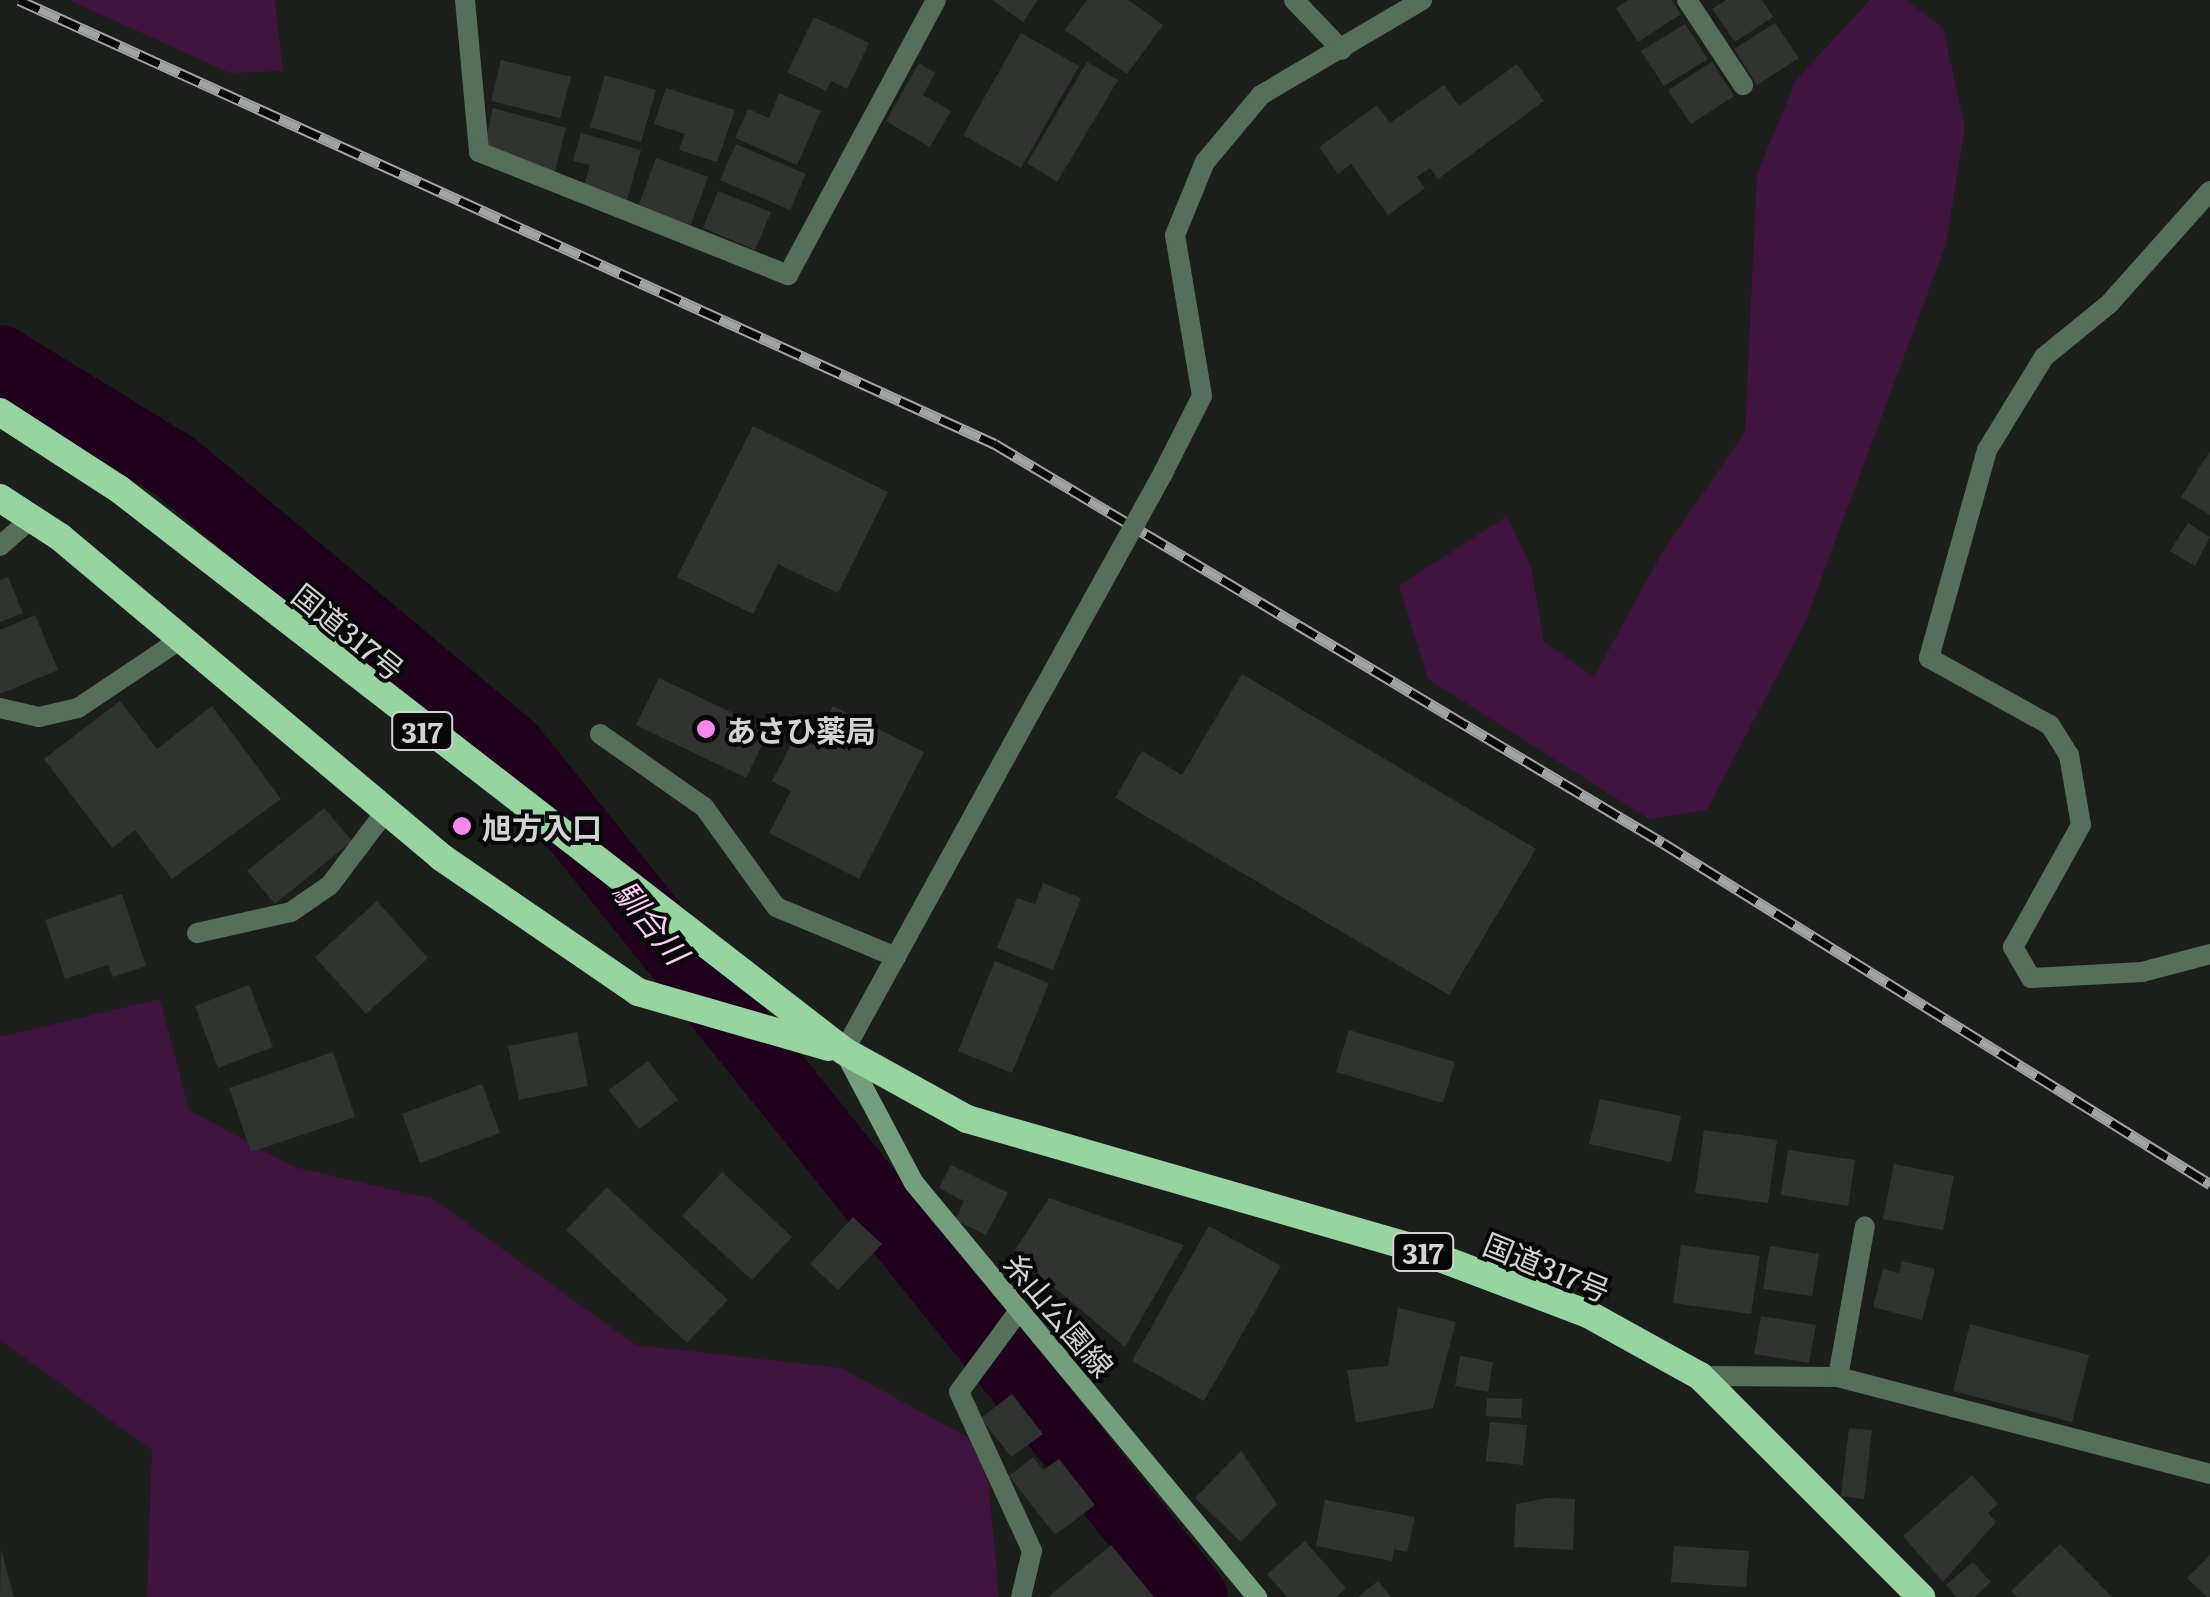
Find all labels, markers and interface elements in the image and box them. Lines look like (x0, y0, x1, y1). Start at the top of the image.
street label: 国道317号 (286, 575, 412, 687)
road number: 317 (390, 708, 454, 754)
place label: あさひ薬局 (726, 711, 876, 747)
marker: あさひ薬局 (695, 718, 717, 740)
place label: 旭方入口 (482, 808, 602, 844)
marker: 旭方入口 (451, 815, 473, 837)
water label: 馴合川 (607, 872, 697, 970)
street label: 国道317号 (1479, 1224, 1615, 1308)
road number: 317 (1390, 1229, 1456, 1275)
street label: 糸山公園線 (998, 1245, 1122, 1383)

